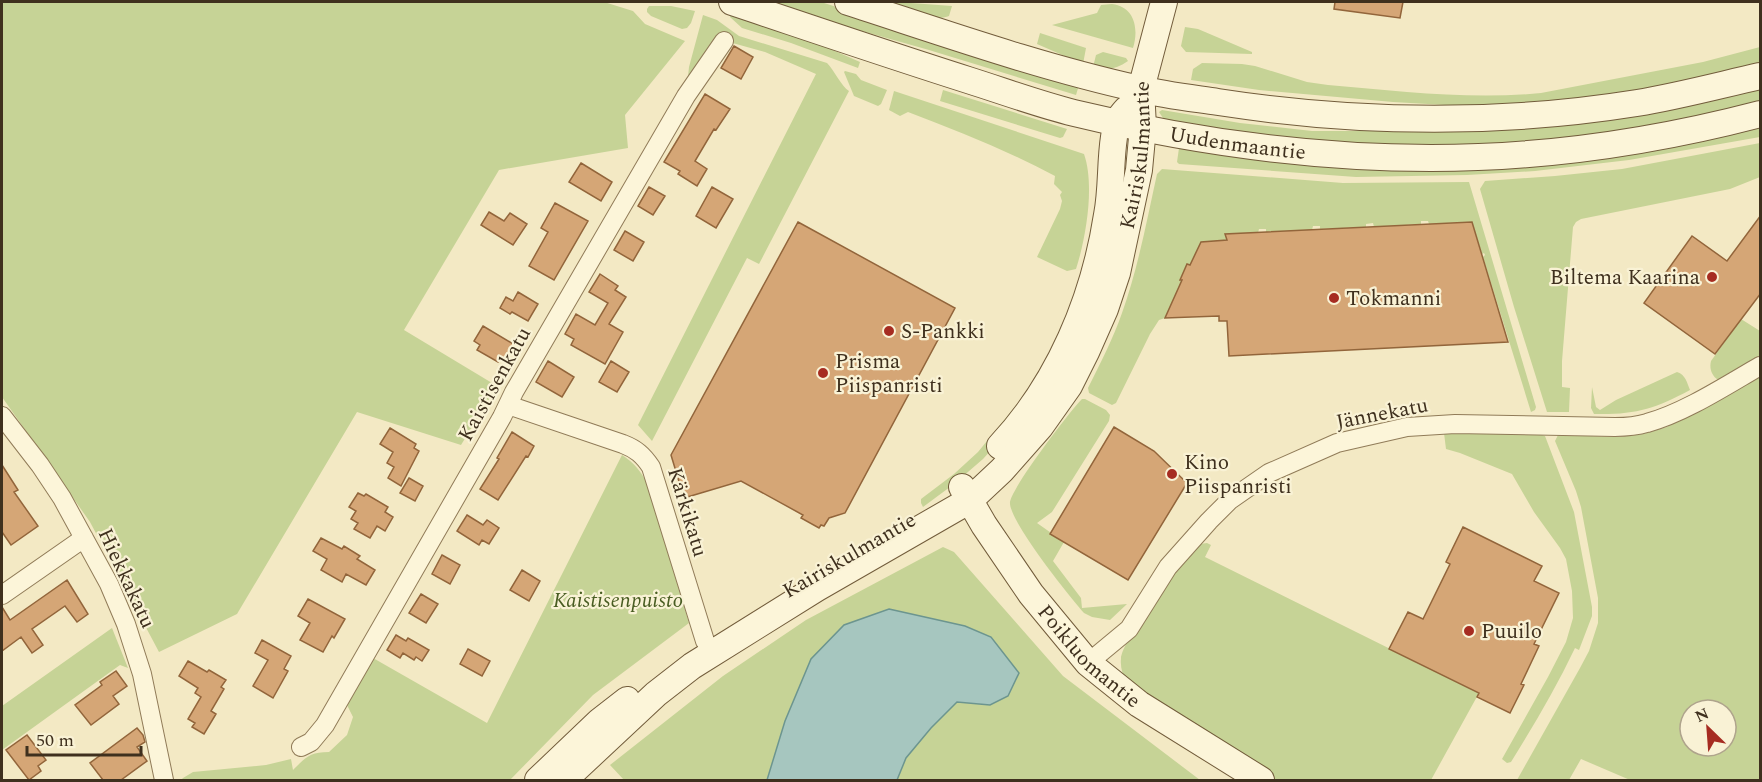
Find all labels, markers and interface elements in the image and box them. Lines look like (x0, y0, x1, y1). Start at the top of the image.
street label: Kairiskulmantie (1112, 77, 1160, 232)
street label: Uudenmaantie (1166, 118, 1307, 169)
place label: Biltema Kaarina (1550, 262, 1701, 294)
marker: Biltema Kaarina (1705, 270, 1719, 284)
place label: Tokmanni (1346, 283, 1441, 315)
marker: Tokmanni (1327, 291, 1341, 305)
place label: S-Pankki (901, 316, 985, 348)
street label: Kaistisenkatu (450, 321, 540, 448)
marker: S-Pankki (882, 324, 896, 338)
place label: Prisma Piispanristi (835, 346, 943, 402)
marker: Prisma Piispanristi (816, 366, 830, 380)
street label: Jännekatu (1333, 389, 1431, 439)
place label: Kino Piispanristi (1184, 447, 1292, 503)
street label: Kärkikatu (658, 464, 716, 561)
marker: Kino Piispanristi (1165, 467, 1179, 481)
street label: Kairiskulmantie (777, 505, 922, 607)
street label: Hiekkakatu (89, 523, 163, 634)
park label: Kaistisenpuisto (553, 585, 683, 617)
street label: Poikluomantie (1029, 598, 1148, 717)
place label: Puuilo (1481, 616, 1542, 648)
marker: Puuilo (1462, 624, 1476, 638)
north arrow (1678, 698, 1738, 758)
text: N (1691, 702, 1713, 729)
scale bar (27, 719, 141, 757)
text: 50 m (36, 727, 74, 754)

